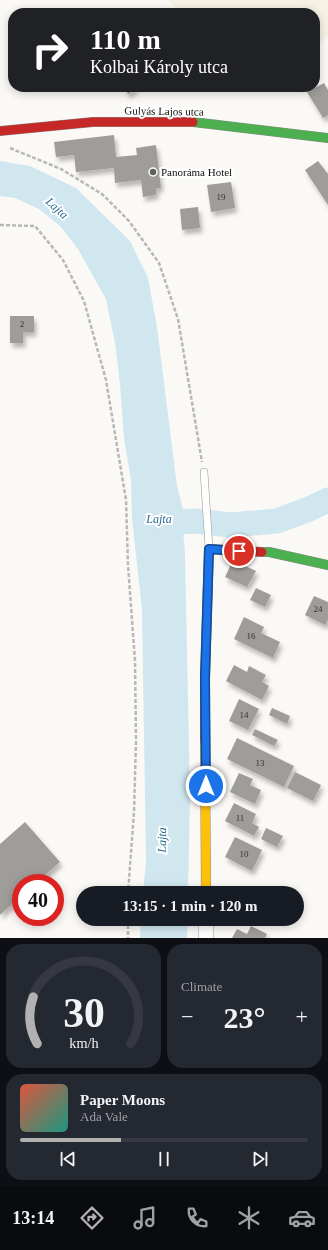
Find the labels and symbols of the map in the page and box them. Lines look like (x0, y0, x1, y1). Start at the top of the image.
street label: Gulyás Lajos utca (124, 104, 204, 118)
place label: Panoráma Hotel (161, 166, 232, 178)
marker: Panoráma Hotel (148, 167, 158, 177)
house number: 19 (217, 192, 226, 202)
water label: Lajta (42, 194, 71, 222)
house number: 2 (20, 319, 24, 329)
water label: Lajta (145, 512, 172, 526)
pin (222, 534, 256, 568)
house number: 24 (314, 604, 323, 614)
house number: 16 (247, 631, 256, 641)
house number: 14 (240, 710, 249, 720)
house number: 13 (256, 758, 265, 768)
position arrow (185, 765, 227, 807)
house number: 11 (236, 813, 244, 823)
water label: Lajta (155, 827, 169, 854)
house number: 10 (240, 849, 249, 859)
speed limit sign: 40 (12, 874, 64, 926)

